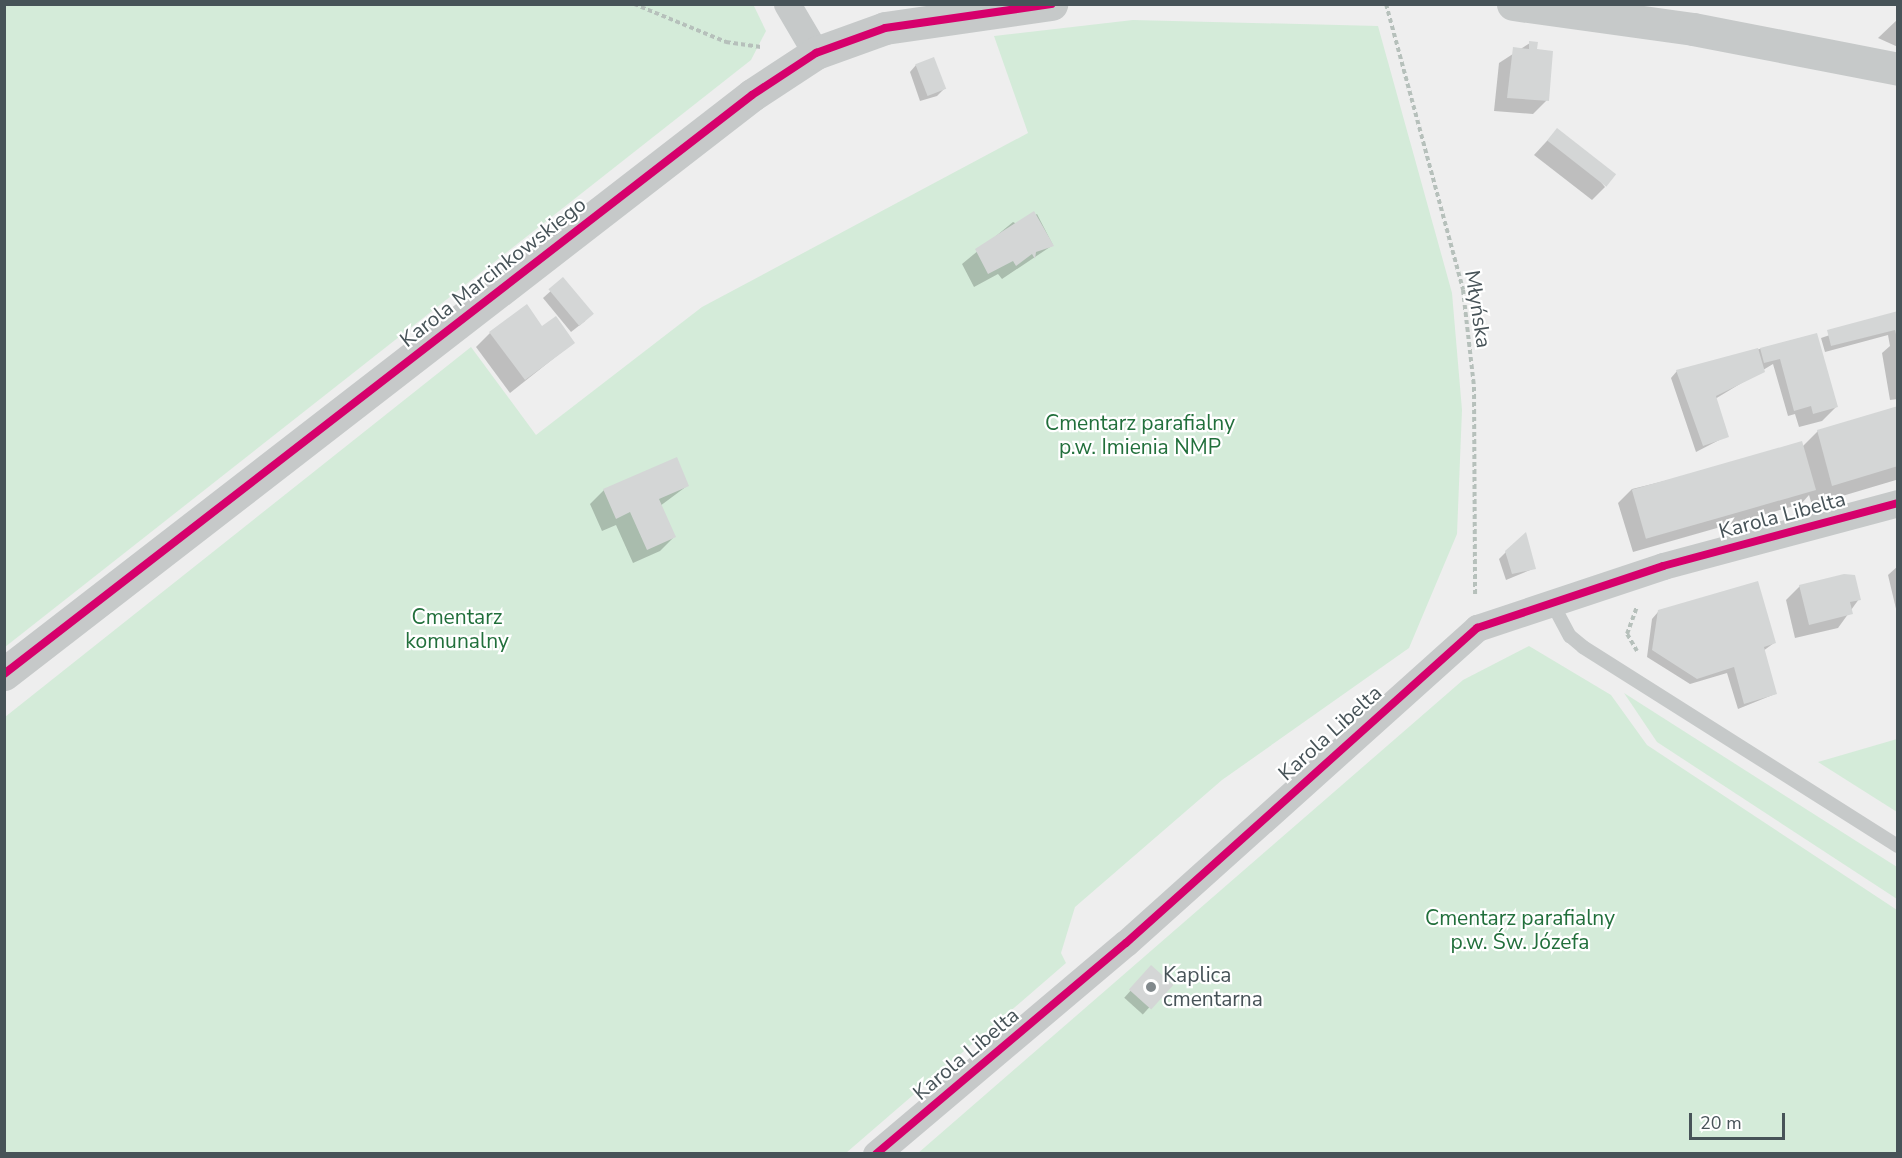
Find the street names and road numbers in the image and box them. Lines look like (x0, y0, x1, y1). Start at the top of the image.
street label: Karola Marcinkowskiego (395, 192, 591, 352)
street label: Młyńska (1459, 268, 1497, 350)
street label: Karola Libelta (1716, 486, 1848, 544)
street label: Karola Libelta (1273, 680, 1387, 786)
street label: Karola Libelta (908, 1002, 1024, 1106)

